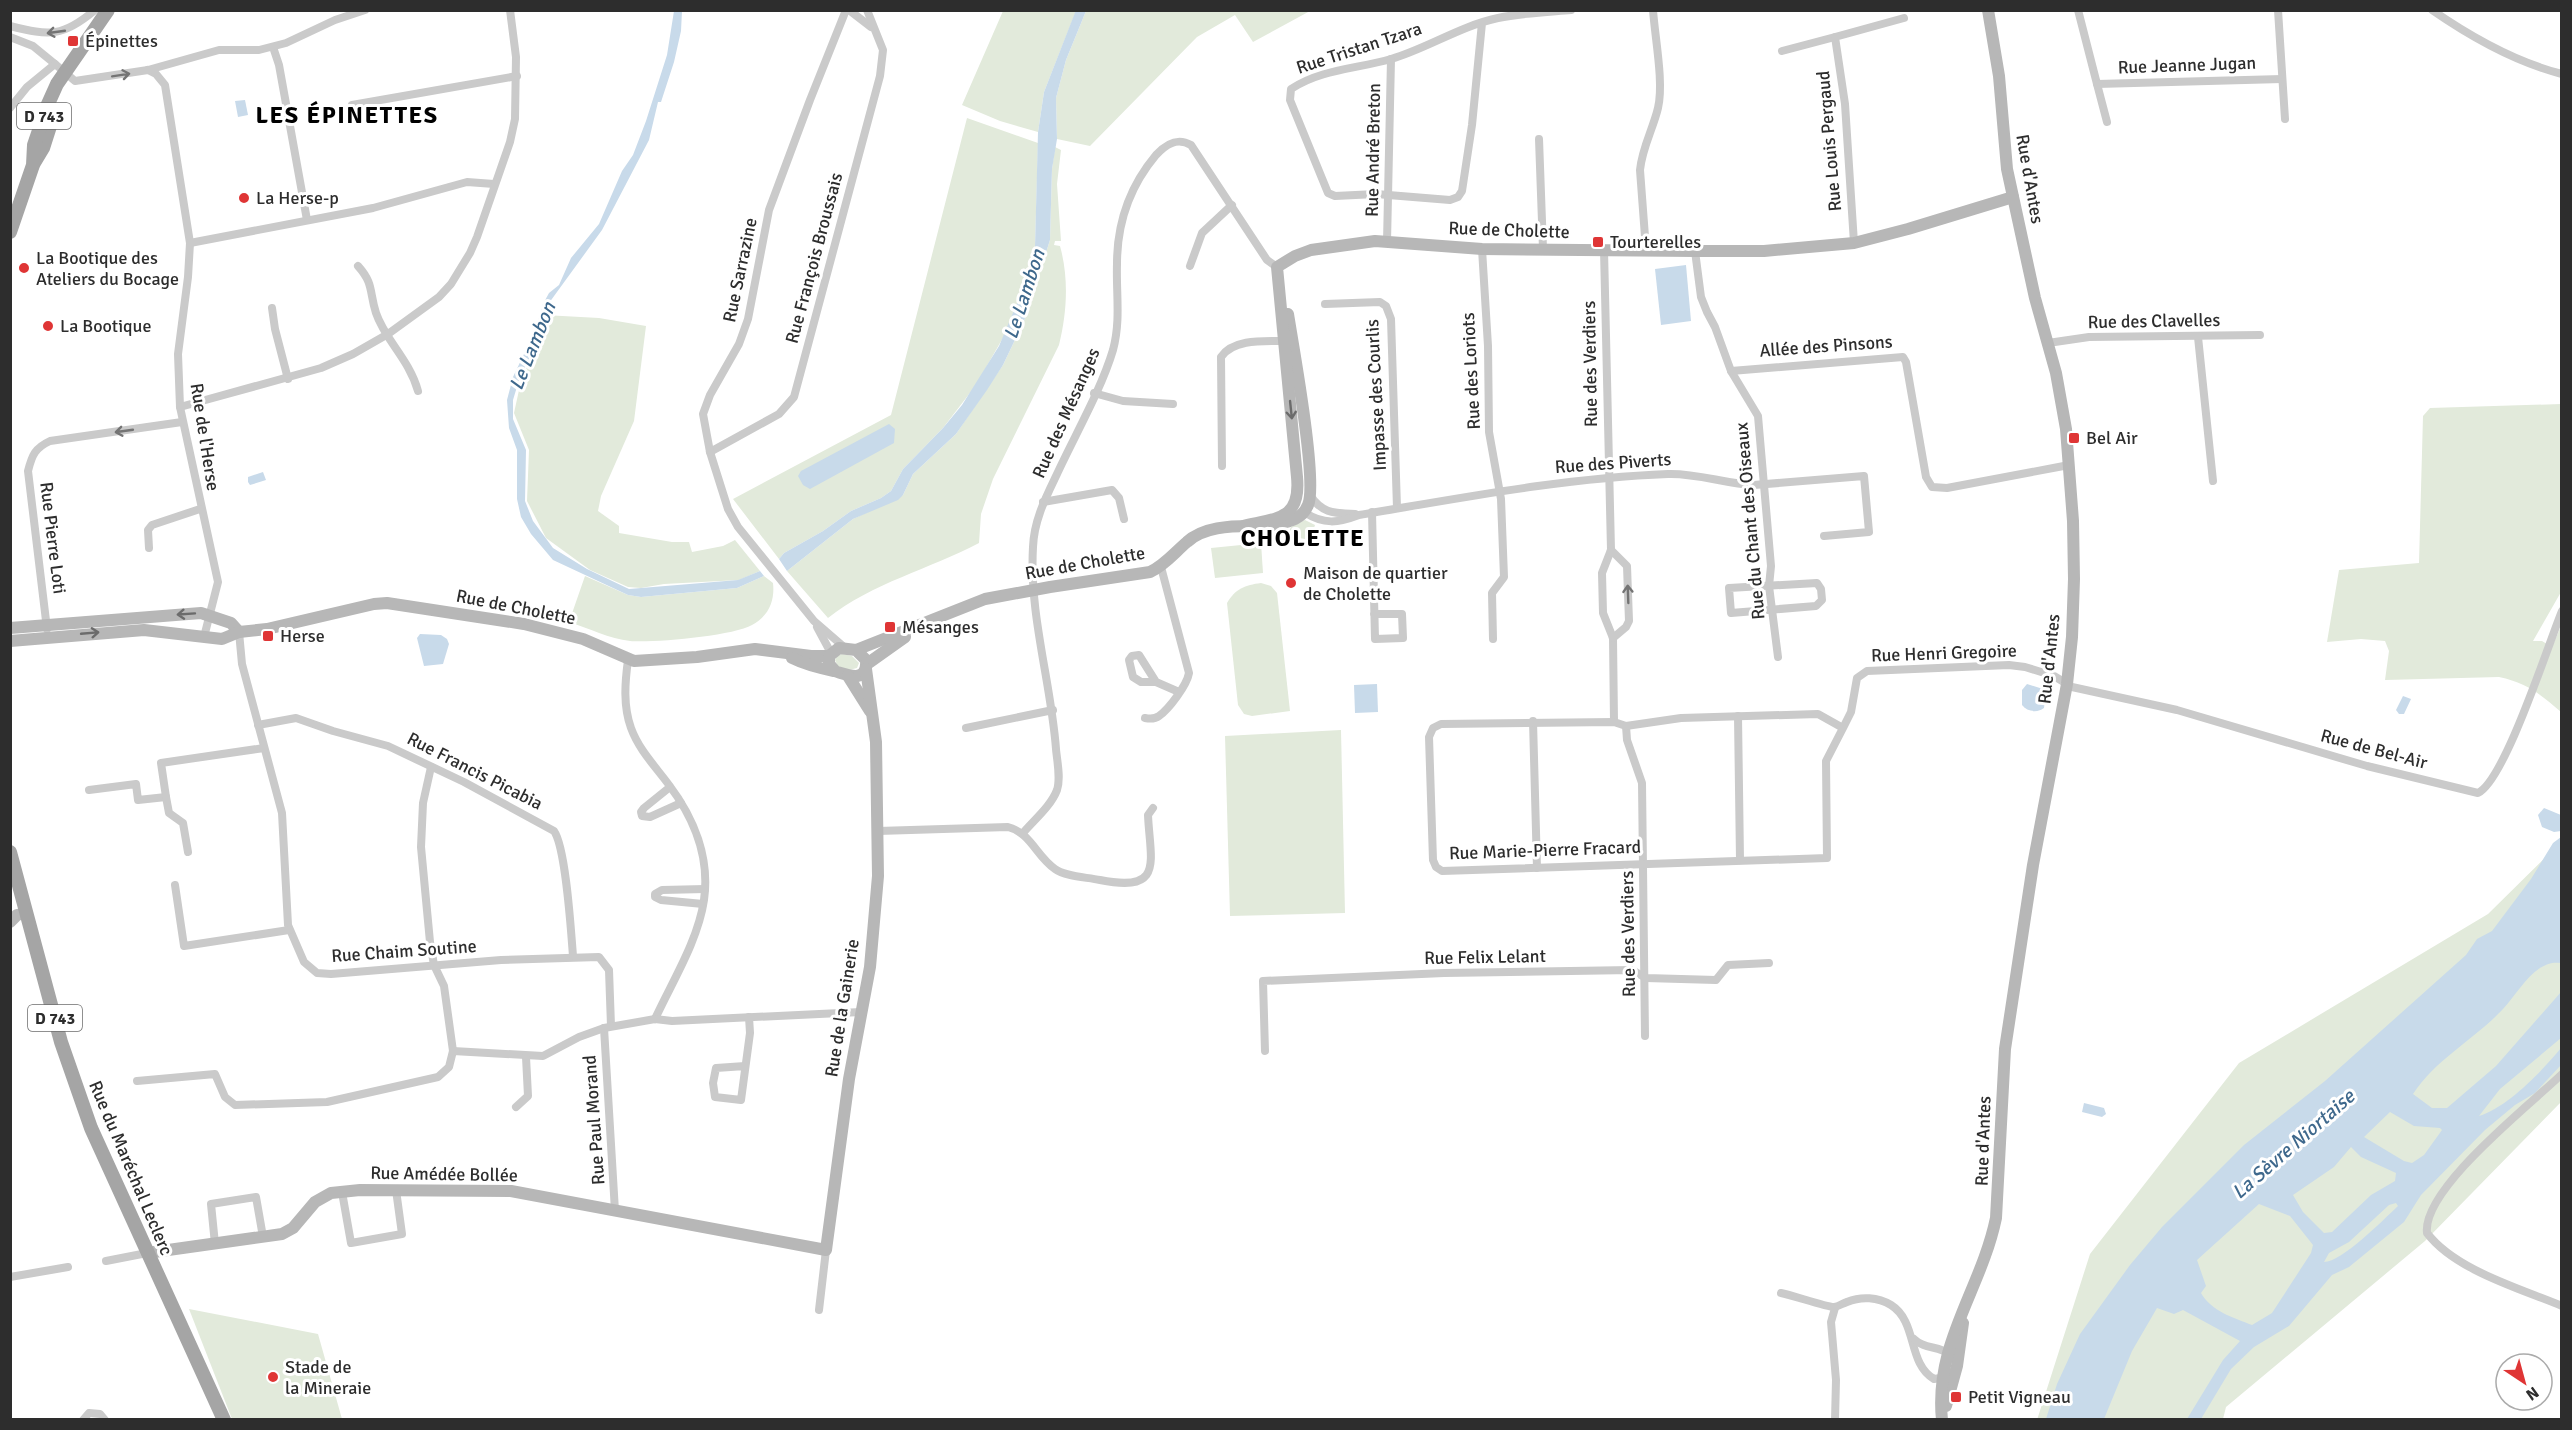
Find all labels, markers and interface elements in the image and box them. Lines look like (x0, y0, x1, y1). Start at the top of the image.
street label: Rue Tristan Tzara (1294, 17, 1424, 79)
one-way arrow (46, 27, 66, 38)
place label: Épinettes (85, 30, 158, 52)
marker: Épinettes (66, 34, 80, 48)
street label: Rue Jeanne Jugan (2117, 52, 2257, 78)
one-way arrow (110, 69, 130, 80)
street label: Rue Louis Pergaud (1812, 70, 1846, 212)
street label: Rue André Breton (1361, 83, 1385, 217)
district label: LES ÉPINETTES (255, 100, 439, 130)
road number: D 743 (17, 103, 71, 129)
street label: Rue d'Antes (2011, 133, 2049, 225)
street label: Rue François Broussais (781, 170, 847, 346)
place label: La Herse-p (256, 187, 339, 209)
marker: La Herse-p (237, 191, 251, 205)
street label: Rue Sarrazine (718, 216, 762, 324)
street label: Rue de Cholette (1448, 217, 1570, 243)
place label: Tourterelles (1610, 231, 1701, 253)
marker: Tourterelles (1591, 235, 1605, 249)
water label: Le Lambon (998, 245, 1051, 342)
place label: La Bootique des Ateliers du Bocage (36, 247, 179, 290)
marker: La Bootique des Ateliers du Bocage (17, 261, 31, 275)
water label: Le Lambon (504, 298, 562, 394)
street label: Rue des Verdiers (1578, 301, 1602, 427)
street label: Rue des Clavelles (2087, 309, 2221, 333)
street label: Rue des Loriots (1457, 312, 1485, 430)
place label: La Bootique (60, 315, 151, 337)
street label: Impasse des Courlis (1361, 318, 1391, 471)
marker: La Bootique (41, 319, 55, 333)
street label: Allée des Pinsons (1759, 330, 1893, 362)
street label: Rue des Mésanges (1027, 344, 1105, 482)
street label: Rue de l'Herse (186, 382, 224, 492)
one-way arrow (1286, 400, 1297, 420)
street label: Rue du Chant des Oiseaux (1730, 421, 1770, 620)
one-way arrow (115, 425, 135, 436)
place label: Bel Air (2086, 427, 2138, 449)
marker: Bel Air (2067, 431, 2081, 445)
street label: Rue des Piverts (1554, 448, 1672, 478)
street label: Rue Pierre Loti (35, 481, 71, 595)
district label: CHOLETTE (1241, 523, 1365, 553)
street label: Rue de Cholette (1023, 542, 1147, 584)
place label: Maison de quartier de Cholette (1303, 562, 1448, 605)
marker: Maison de quartier de Cholette (1284, 576, 1298, 590)
one-way arrow (1623, 584, 1634, 604)
street label: Rue de Cholette (454, 585, 578, 629)
one-way arrow (177, 609, 197, 620)
street label: Rue d'Antes (2033, 613, 2065, 705)
place label: Mésanges (902, 616, 979, 638)
marker: Mésanges (883, 620, 897, 634)
place label: Herse (280, 625, 325, 647)
one-way arrow (79, 627, 99, 638)
marker: Herse (261, 629, 275, 643)
street label: Rue Henri Gregoire (1871, 639, 2017, 667)
street label: Rue de Bel-Air (2318, 724, 2430, 774)
street label: Rue Francis Picabia (404, 727, 546, 815)
street label: Rue Marie-Pierre Fracard (1449, 836, 1641, 864)
street label: Rue des Verdiers (1616, 871, 1640, 997)
street label: Rue Chaim Soutine (331, 935, 477, 967)
street label: Rue de la Gainerie (820, 937, 864, 1079)
street label: Rue Felix Lelant (1424, 945, 1546, 969)
road number: D 743 (28, 1005, 82, 1031)
street label: Rue Paul Morand (578, 1054, 610, 1186)
street label: Rue du Maréchal Leclerc (84, 1077, 178, 1259)
water label: La Sèvre Niortaise (2227, 1084, 2361, 1205)
street label: Rue d'Antes (1970, 1095, 1996, 1186)
street label: Rue Amédée Bollée (370, 1162, 518, 1186)
north arrow (2494, 1352, 2554, 1412)
place label: Stade de la Mineraie (285, 1356, 371, 1399)
marker: Stade de la Mineraie (266, 1370, 280, 1384)
text: N (2522, 1382, 2543, 1405)
place label: Petit Vigneau (1968, 1386, 2071, 1408)
marker: Petit Vigneau (1949, 1390, 1963, 1404)

